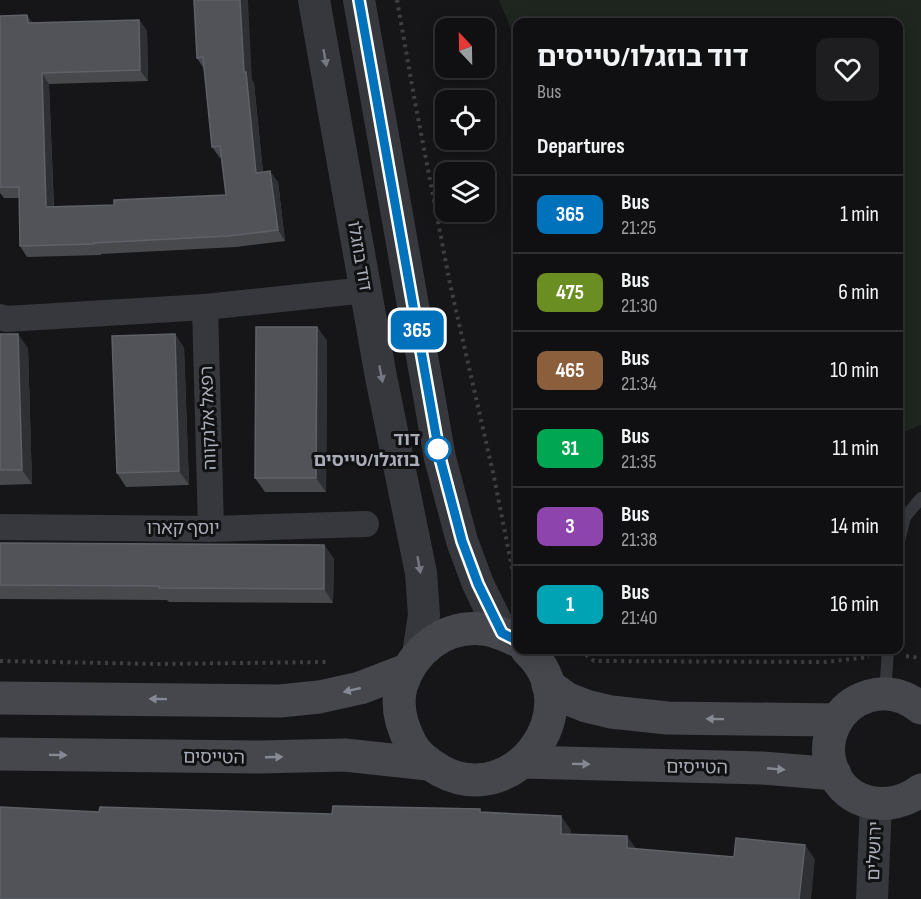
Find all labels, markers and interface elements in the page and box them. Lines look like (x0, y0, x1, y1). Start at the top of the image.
north arrow (435, 18, 495, 78)
map controls (435, 18, 495, 222)
button: heart (816, 38, 879, 101)
text: דוד בוזגלו/טייסים (537, 41, 749, 74)
one-way arrow (320, 48, 329, 67)
text: Bus (537, 80, 561, 104)
button: locate (435, 90, 495, 150)
text: Departures (537, 133, 625, 160)
button: layers (435, 162, 495, 222)
text: Bus (621, 189, 650, 216)
text: 1 min (840, 201, 879, 228)
text: 365 (556, 202, 584, 227)
text: 21:25 (621, 216, 656, 240)
street label: דוד בוזגלו (343, 219, 376, 293)
text: Bus (621, 267, 650, 294)
text: 6 min (838, 279, 879, 306)
text: 475 (556, 280, 584, 305)
text: 21:30 (621, 294, 657, 318)
line badge: 365 (382, 310, 452, 350)
text: 365 (403, 318, 431, 343)
text: Bus (621, 345, 650, 372)
text: 10 min (830, 357, 879, 384)
text: 465 (556, 358, 584, 383)
one-way arrow (377, 364, 386, 383)
street label: רפאל אלנקווה (196, 365, 221, 471)
text: 21:34 (621, 372, 657, 396)
text: Bus (621, 423, 650, 450)
place label: דוד בוזגלו/טייסים (313, 429, 420, 471)
text: 11 min (832, 435, 879, 462)
marker: דוד בוזגלו/טייסים (425, 436, 451, 462)
text: 31 (561, 436, 579, 461)
text: 21:35 (621, 450, 656, 474)
text: Bus (621, 501, 650, 528)
text: 14 min (831, 513, 879, 540)
text: 3 (565, 514, 575, 539)
street label: יוסף קארו (146, 518, 220, 539)
text: 21:38 (621, 528, 657, 552)
one-way arrow (415, 555, 424, 574)
text: Bus (621, 579, 650, 606)
text: 16 min (831, 591, 879, 618)
text: 1 (566, 592, 574, 617)
text: 21:40 (621, 606, 657, 630)
one-way arrow (343, 685, 361, 695)
one-way arrow (148, 695, 167, 704)
one-way arrow (705, 714, 724, 724)
street label: הטייסים (183, 746, 245, 769)
one-way arrow (49, 750, 68, 760)
one-way arrow (265, 752, 284, 762)
street label: הטייסים (666, 756, 728, 779)
one-way arrow (571, 759, 590, 769)
one-way arrow (766, 764, 785, 774)
street label: ירושלים (863, 821, 886, 881)

